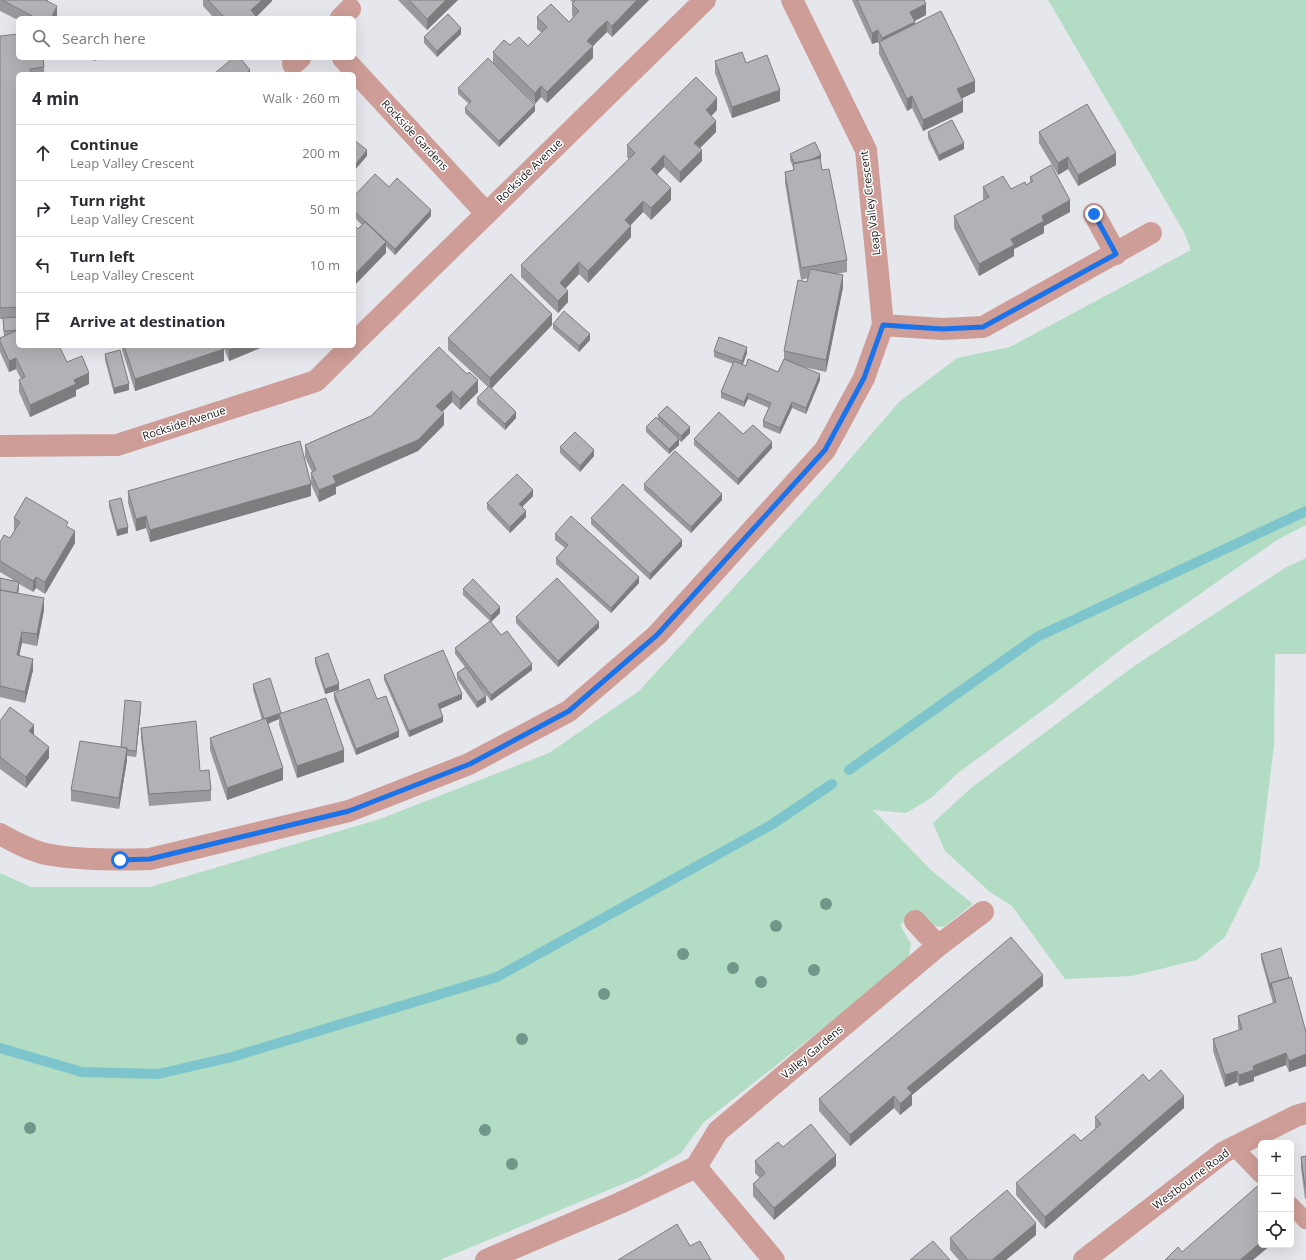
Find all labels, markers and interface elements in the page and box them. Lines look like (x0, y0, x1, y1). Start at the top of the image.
search box (16, 16, 356, 60)
icon: search (30, 27, 52, 49)
text: Search here (62, 28, 146, 48)
text: 4 min (32, 87, 79, 110)
text: Walk · 260 m (263, 89, 340, 107)
street label: Rockside Gardens (379, 96, 452, 173)
text: Continue (70, 134, 138, 154)
street label: Rockside Avenue (492, 135, 565, 206)
icon: ahead (32, 142, 54, 164)
text: 200 m (302, 144, 340, 162)
street label: Leap Valley Crescent (856, 150, 883, 256)
text: Leap Valley Crescent (70, 154, 195, 172)
text: Turn right (70, 190, 145, 210)
icon: right (32, 198, 54, 220)
text: 50 m (310, 200, 340, 218)
route end (1085, 205, 1103, 223)
text: Leap Valley Crescent (70, 210, 195, 228)
text: Turn left (70, 246, 135, 266)
icon: left (32, 254, 54, 276)
text: 10 m (310, 256, 340, 274)
text: Leap Valley Crescent (70, 266, 195, 284)
icon: arrive (32, 310, 54, 332)
text: Arrive at destination (70, 311, 225, 331)
street label: Rockside Avenue (140, 402, 227, 443)
route start (111, 851, 129, 869)
street label: Valley Gardens (778, 1021, 846, 1082)
map controls (1258, 1140, 1294, 1248)
button: + (1258, 1140, 1294, 1176)
street label: Westbourne Road (1149, 1145, 1232, 1212)
button: − (1258, 1176, 1294, 1212)
button: locate (1258, 1212, 1294, 1248)

